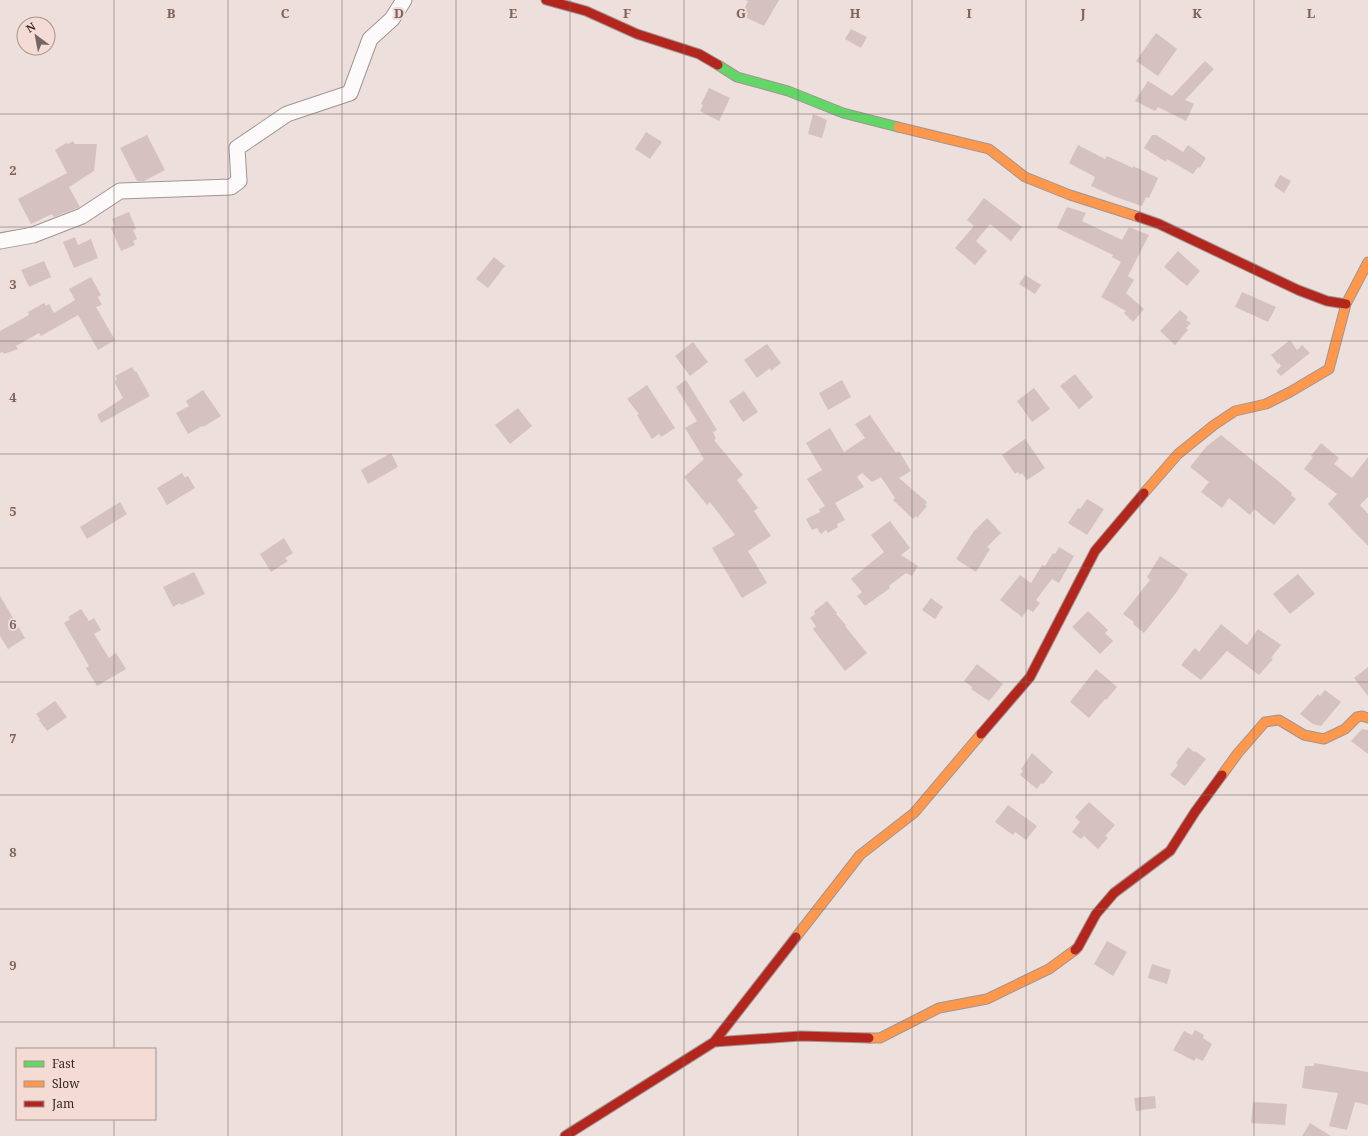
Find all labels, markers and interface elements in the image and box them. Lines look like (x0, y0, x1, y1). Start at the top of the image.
text: B (167, 4, 176, 22)
text: C (281, 4, 290, 22)
text: D (394, 4, 404, 22)
text: E (509, 4, 518, 22)
text: F (623, 4, 631, 22)
text: G (736, 4, 746, 22)
text: H (850, 4, 861, 22)
text: I (966, 4, 972, 22)
text: J (1079, 4, 1086, 22)
text: K (1192, 4, 1202, 22)
text: L (1307, 4, 1316, 22)
north arrow (16, 16, 56, 56)
text: N (23, 18, 38, 36)
text: 2 (9, 161, 17, 179)
text: 3 (9, 275, 17, 293)
text: 4 (9, 388, 17, 406)
text: 5 (9, 502, 17, 520)
text: 6 (9, 615, 17, 633)
text: 7 (9, 729, 17, 747)
text: 8 (9, 843, 17, 861)
text: 9 (9, 956, 17, 974)
legend (16, 1048, 156, 1120)
text: Fast (52, 1055, 75, 1072)
text: Slow (52, 1075, 80, 1092)
text: Jam (51, 1095, 74, 1112)

